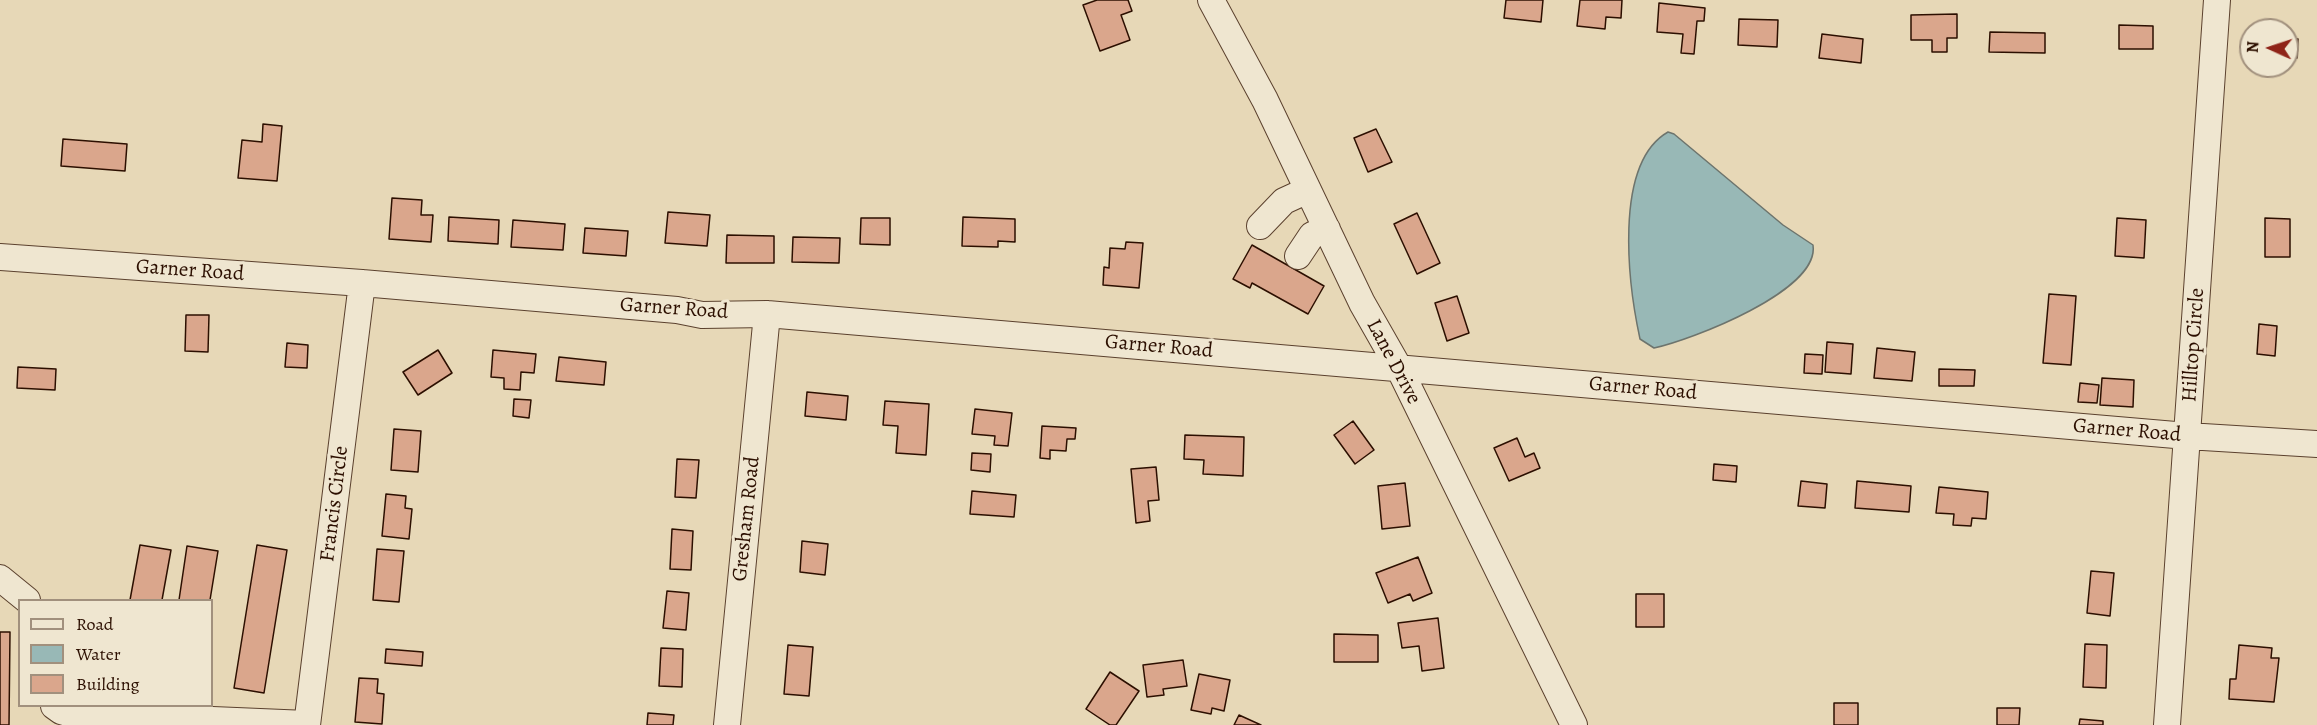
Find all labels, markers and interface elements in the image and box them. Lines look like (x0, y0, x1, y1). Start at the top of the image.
north arrow (2239, 18, 2299, 78)
text: N (2242, 41, 2264, 54)
street label: Garner Road (135, 255, 245, 287)
street label: Hilltop Circle (2177, 287, 2211, 403)
street label: Garner Road (619, 293, 729, 325)
street label: Lane Drive (1360, 315, 1426, 409)
street label: Garner Road (1104, 330, 1214, 364)
street label: Garner Road (1588, 372, 1698, 406)
street label: Garner Road (2072, 414, 2182, 448)
street label: Francis Circle (315, 444, 355, 564)
street label: Gresham Road (728, 455, 766, 583)
legend (18, 599, 213, 707)
text: Road (76, 612, 113, 636)
text: Water (76, 642, 121, 666)
text: Building (76, 672, 140, 696)

